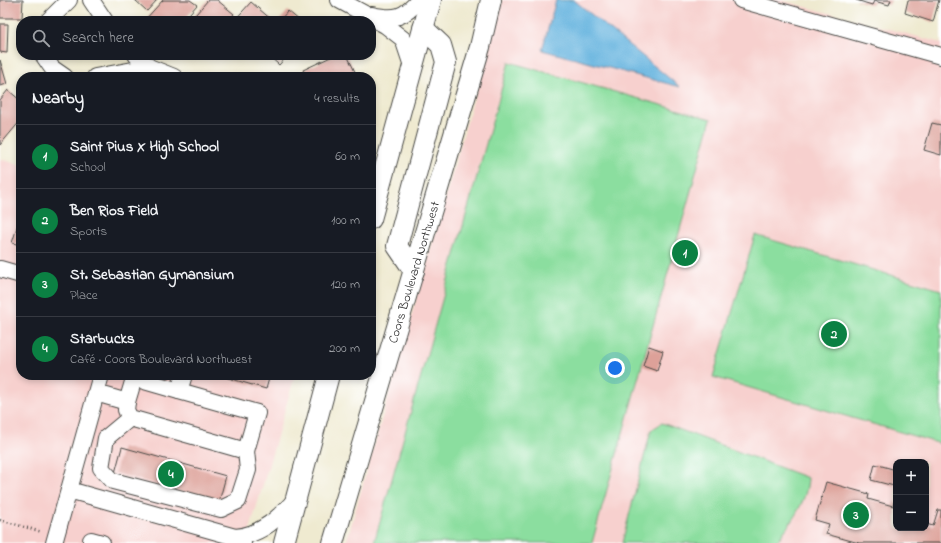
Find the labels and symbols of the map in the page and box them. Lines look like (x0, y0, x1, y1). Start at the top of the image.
street label: Coors Boulevard Northwest (384, 199, 445, 346)
pin: 1 (672, 238, 698, 268)
pin: 2 (821, 319, 847, 349)
your location (605, 358, 625, 378)
pin: 4 (158, 459, 184, 489)
pin: 3 (843, 500, 869, 530)

